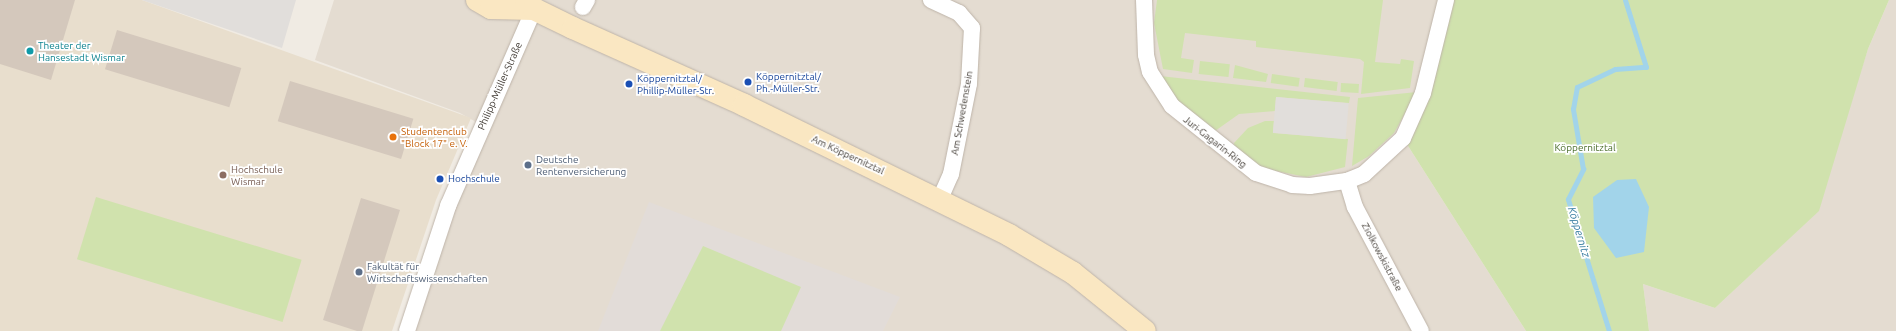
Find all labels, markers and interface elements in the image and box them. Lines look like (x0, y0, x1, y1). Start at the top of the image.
place label: Theater der Hansestadt Wismar (38, 39, 125, 62)
street label: Philipp-Müller-Straße (475, 40, 525, 132)
marker: Theater der Hansestadt Wismar (25, 46, 35, 56)
place label: Köppernitztal/ Ph.-Müller-Str. (756, 70, 821, 94)
street label: Am Schwedenstein (949, 70, 975, 156)
place label: Köppernitztal/ Phillip-Müller-Str. (637, 72, 714, 96)
marker: Köppernitztal/ Ph.-Müller-Str. (743, 77, 753, 87)
marker: Köppernitztal/ Phillip-Müller-Str. (624, 79, 634, 89)
street label: Juri-Gagarin-Ring (1181, 113, 1249, 171)
place label: Studentenclub "Block 17" e. V. (401, 125, 468, 148)
marker: Studentenclub "Block 17" e. V. (388, 132, 398, 142)
street label: Am Köppernitztal (810, 133, 886, 177)
park label: Köppernitztal (1554, 142, 1616, 154)
place label: Deutsche Rentenversicherung (536, 153, 626, 176)
marker: Deutsche Rentenversicherung (523, 160, 533, 170)
place label: Hochschule Wismar (231, 163, 283, 186)
marker: Hochschule Wismar (218, 170, 228, 180)
place label: Hochschule (448, 173, 500, 185)
marker: Hochschule (435, 174, 445, 184)
water label: Köppernitz (1565, 205, 1593, 259)
street label: Ziolkowskistraße (1359, 221, 1405, 293)
place label: Fakultät für Wirtschaftswissenschaften (367, 260, 487, 284)
marker: Fakultät für Wirtschaftswissenschaften (354, 267, 364, 277)

